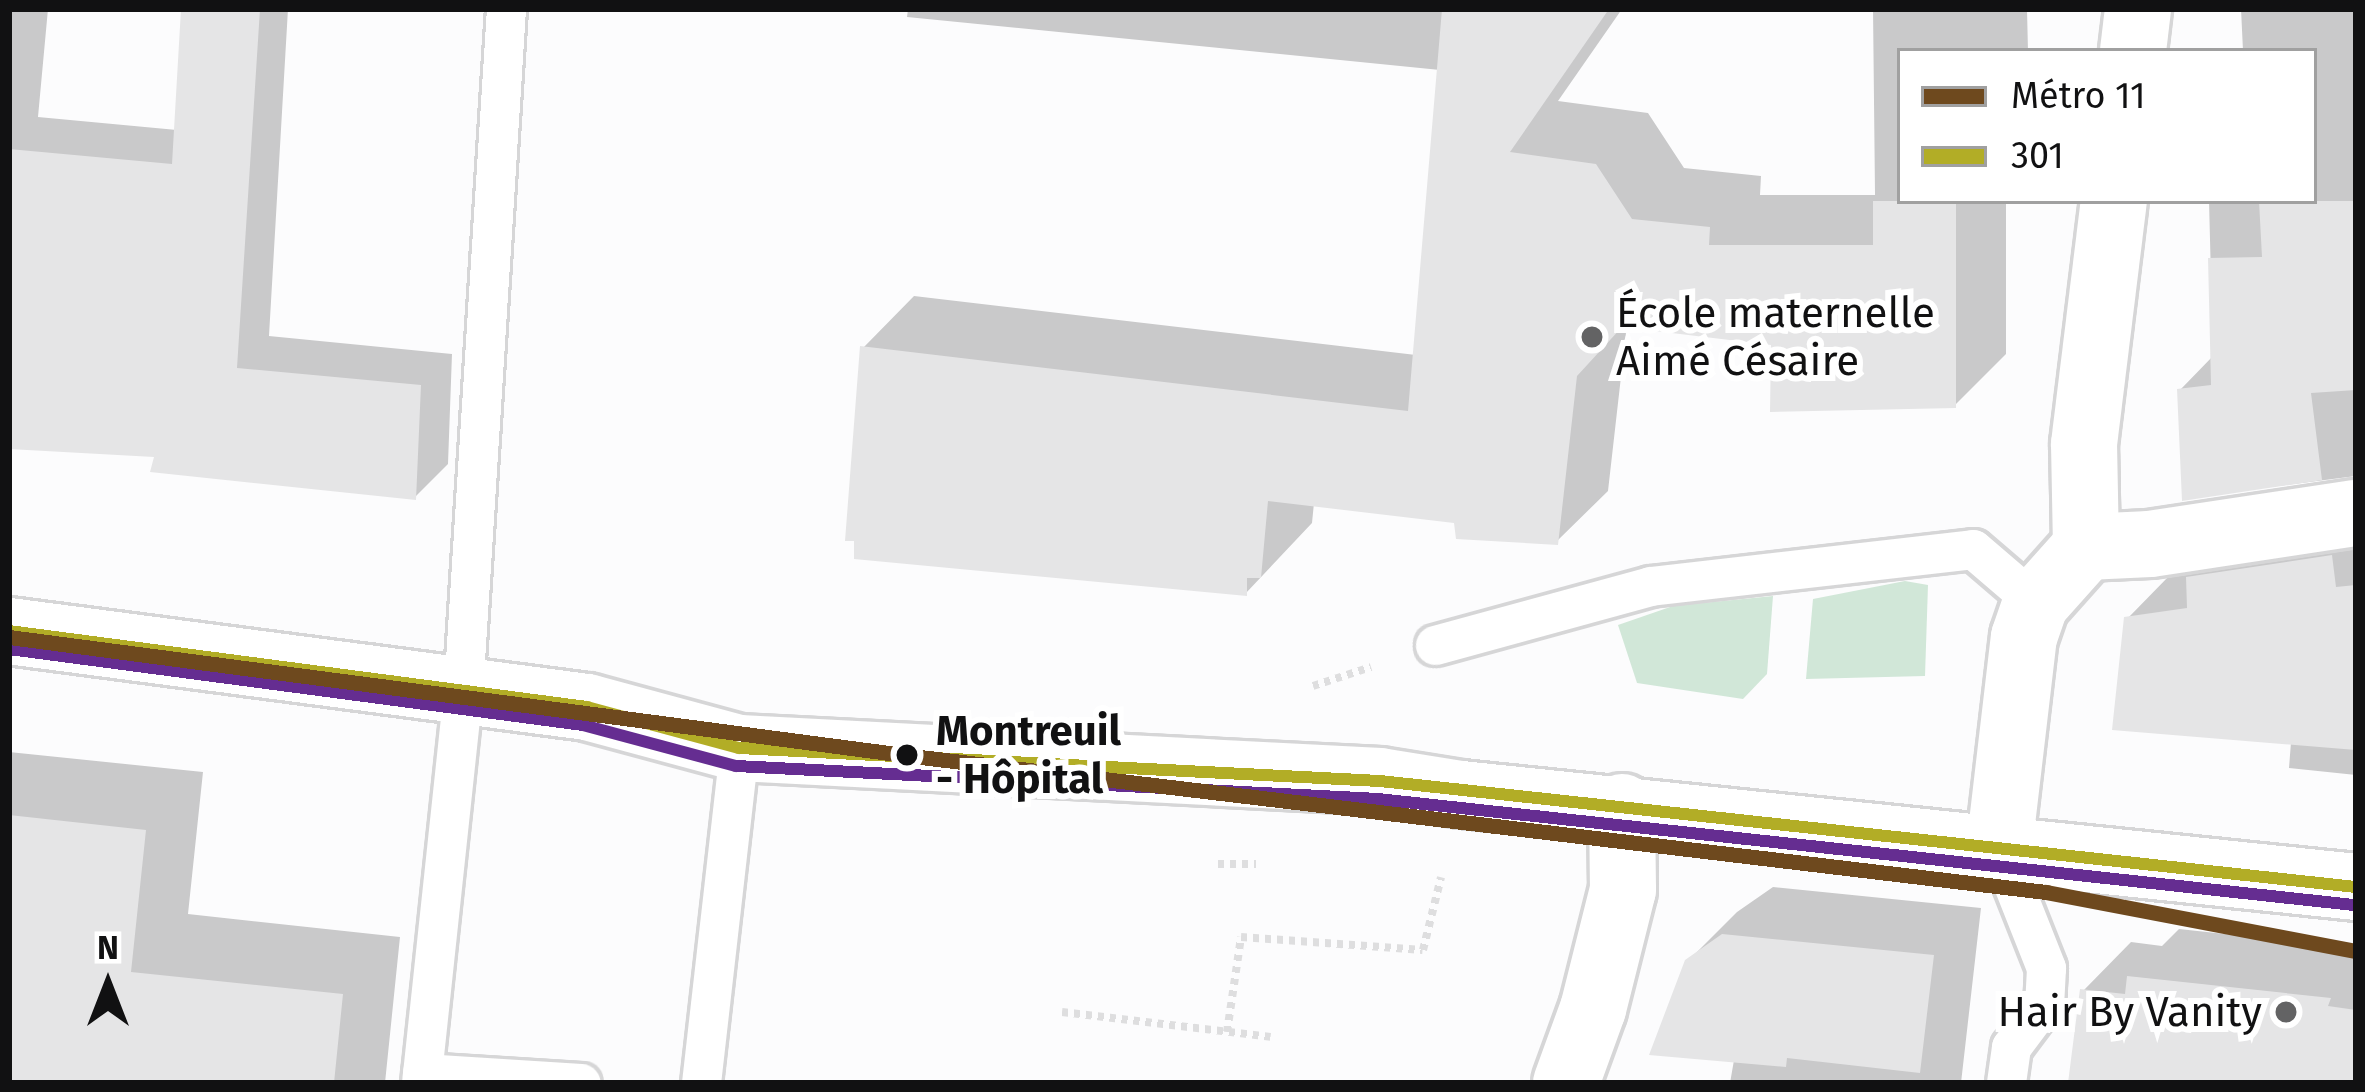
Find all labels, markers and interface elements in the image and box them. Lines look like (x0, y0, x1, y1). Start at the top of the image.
legend (1897, 48, 2317, 204)
text: Métro 11 (2011, 74, 2146, 118)
text: 301 (2011, 134, 2064, 178)
place label: École maternelle Aimé Césaire (1616, 288, 1935, 386)
marker: École maternelle Aimé Césaire (1579, 324, 1605, 350)
place label: Montreuil - Hôpital (936, 706, 1121, 804)
marker: Montreuil - Hôpital (890, 738, 924, 772)
north arrow (48, 924, 168, 1044)
text: N (97, 928, 119, 968)
place label: Hair By Vanity (1997, 987, 2262, 1037)
marker: Hair By Vanity (2273, 999, 2299, 1025)

